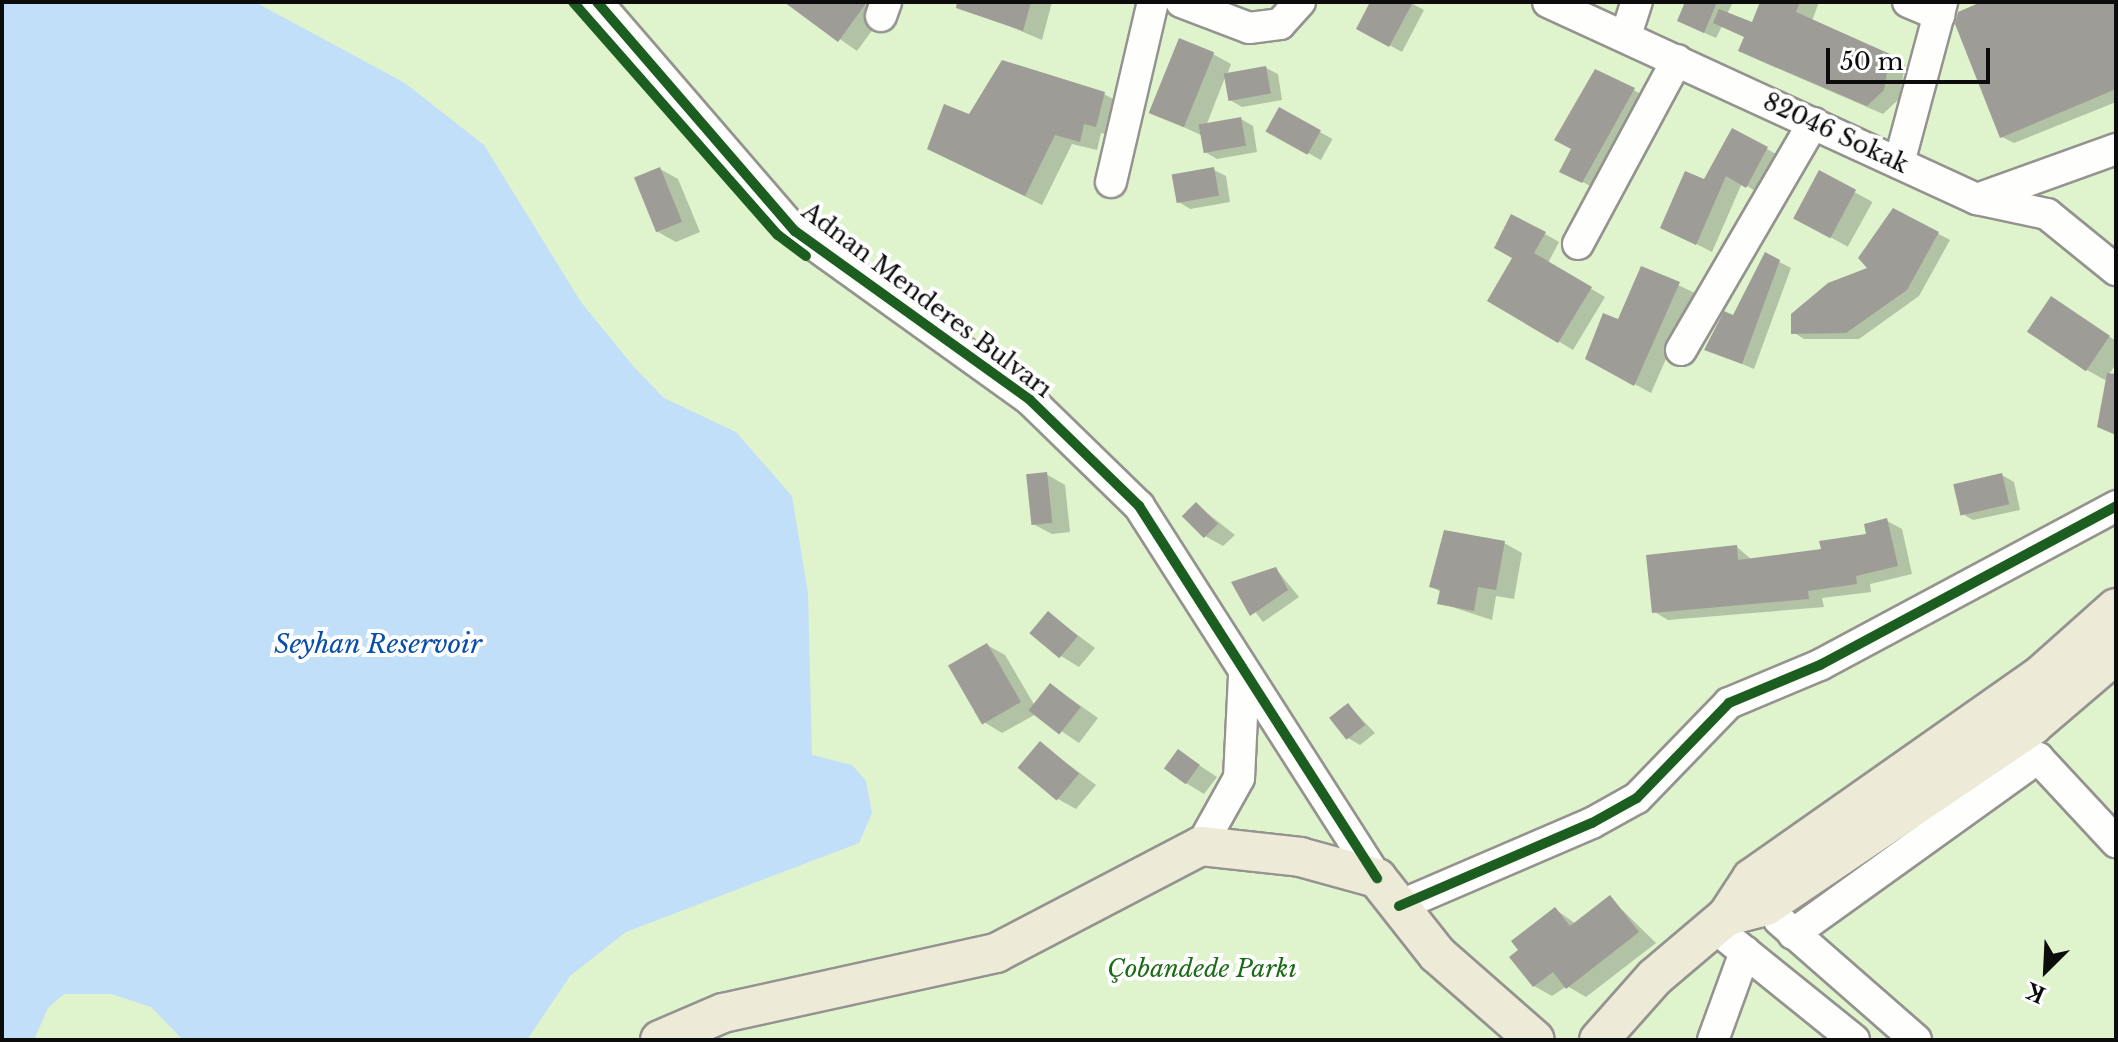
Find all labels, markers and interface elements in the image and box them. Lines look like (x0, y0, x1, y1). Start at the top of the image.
scale bar (1830, 32, 1994, 82)
text: 50 m (1840, 47, 1903, 76)
street label: 82046 Sokak (1759, 87, 1913, 179)
street label: Adnan Menderes Bulvarı (796, 197, 1058, 403)
water label: Seyhan Reservoir (274, 629, 482, 661)
north arrow (2006, 930, 2086, 1010)
park label: Çobandede Parkı (1107, 955, 1297, 983)
text: K (2022, 976, 2050, 1008)

